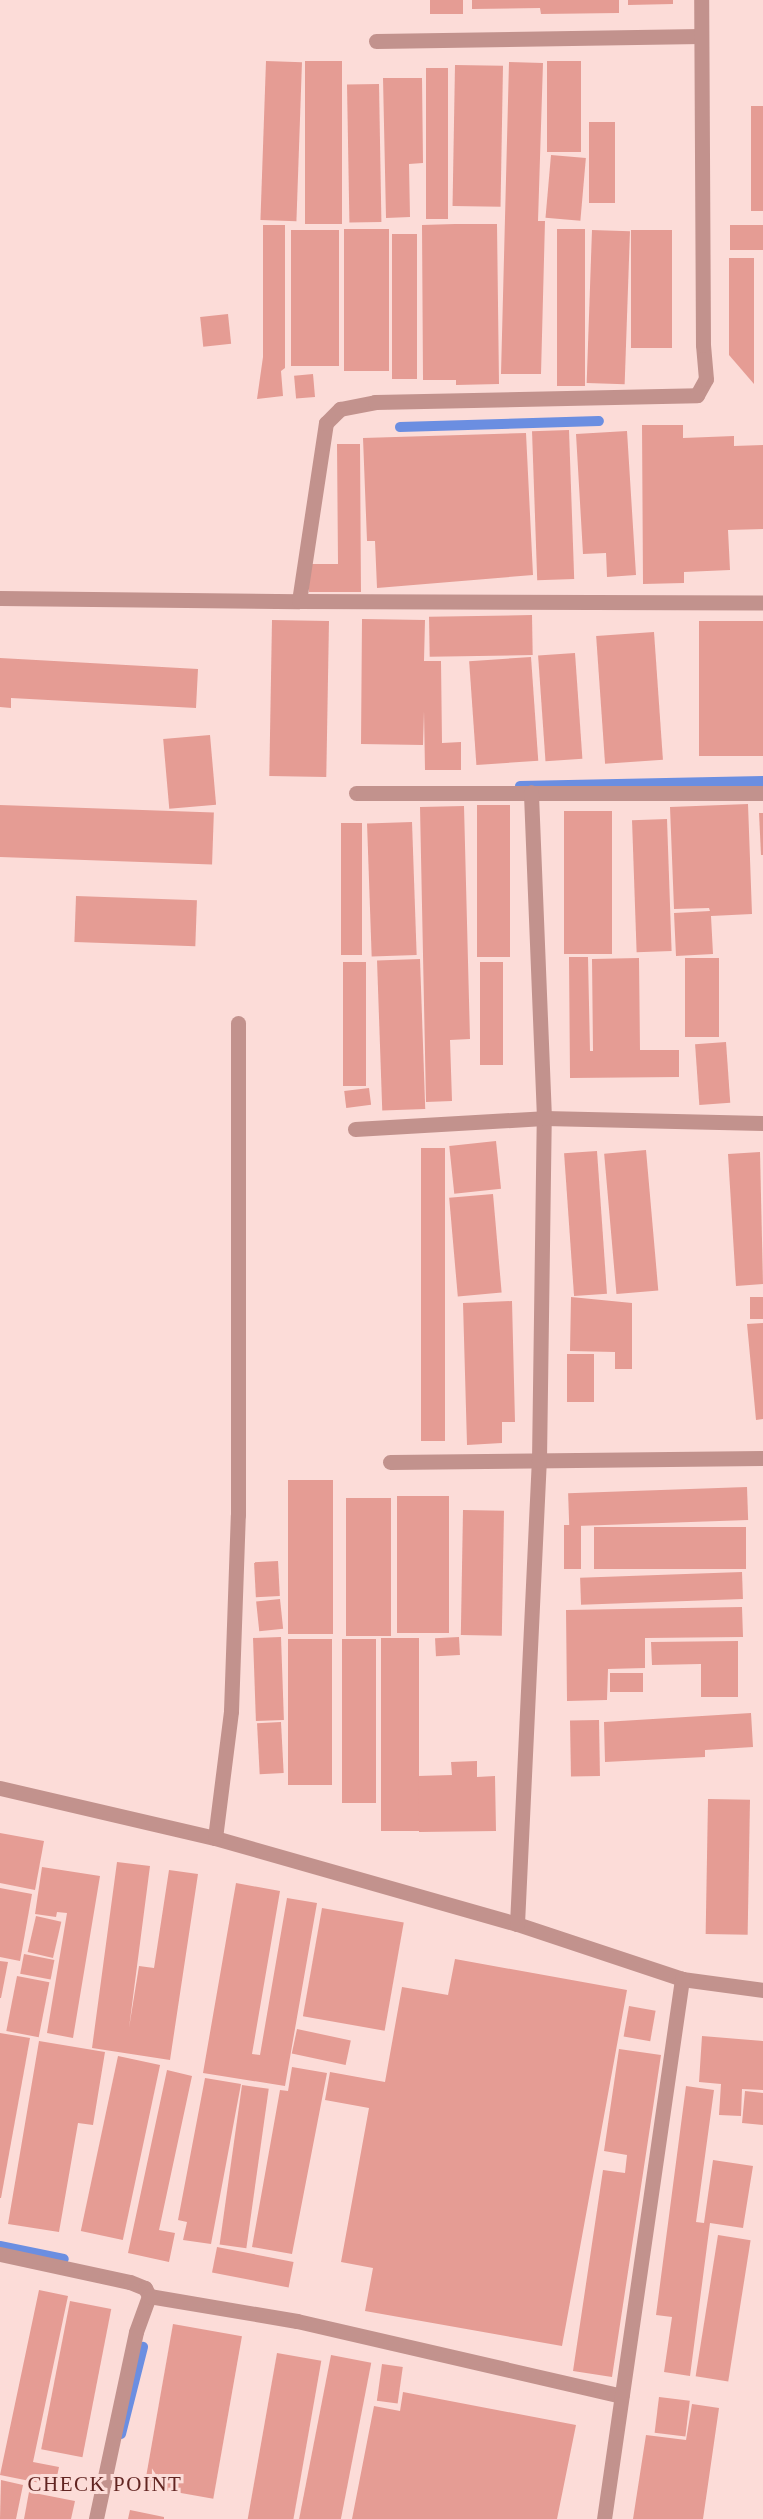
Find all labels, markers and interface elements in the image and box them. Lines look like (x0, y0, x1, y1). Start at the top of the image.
district label: CHECK POINT (28, 2471, 182, 2497)

